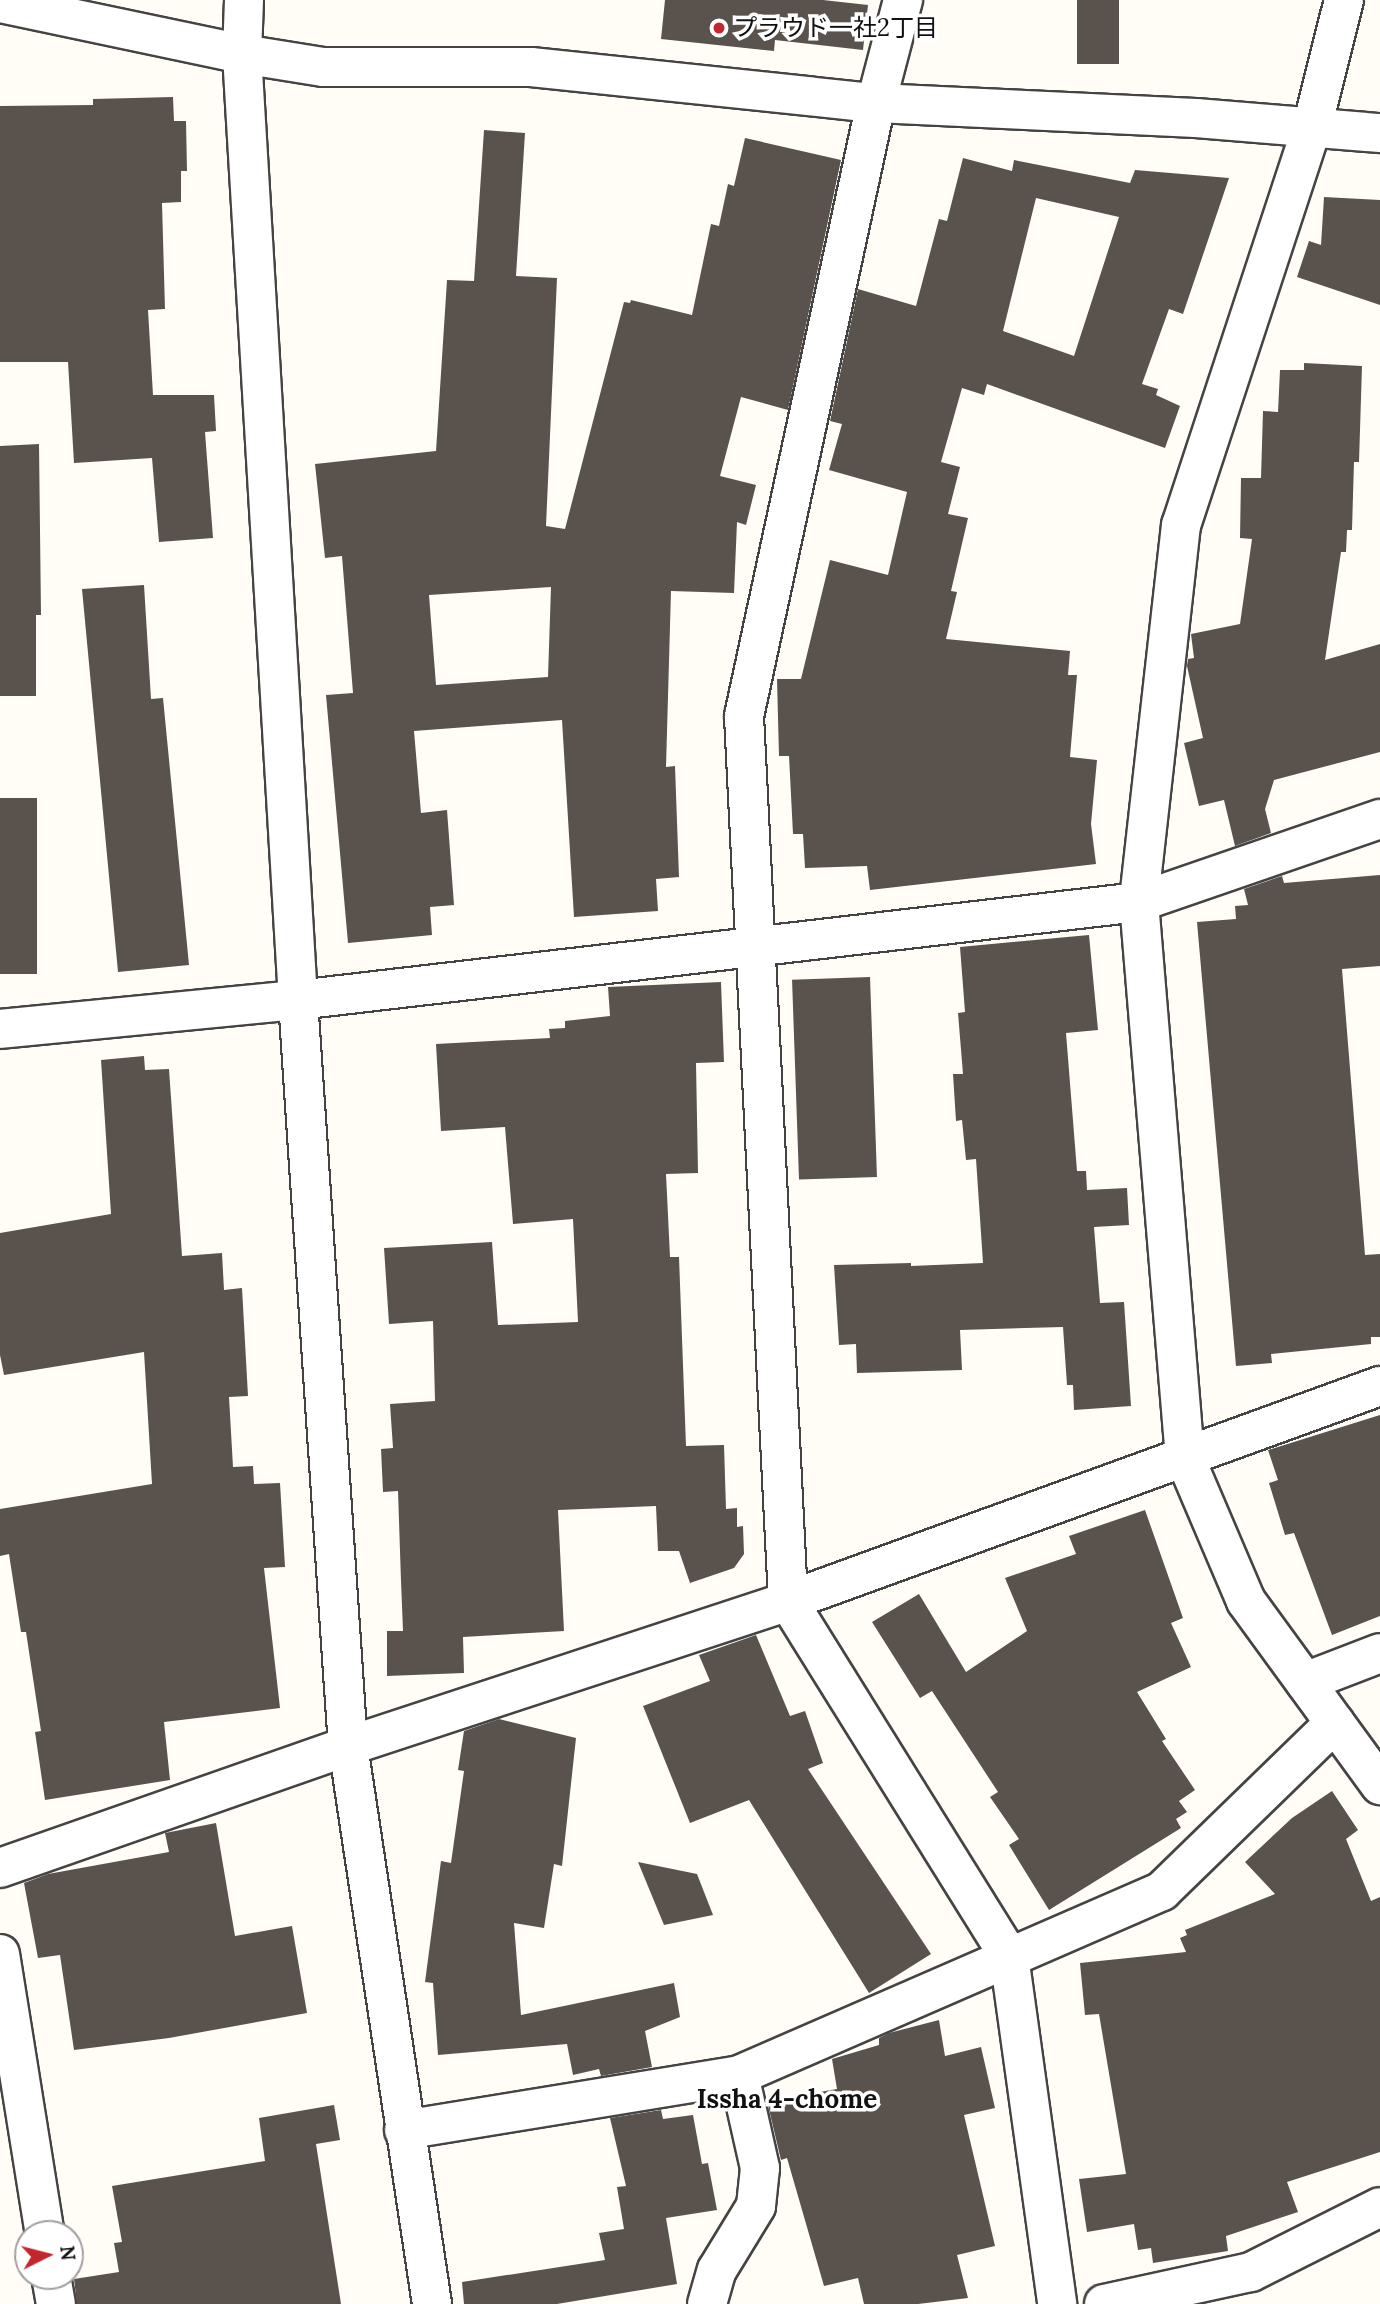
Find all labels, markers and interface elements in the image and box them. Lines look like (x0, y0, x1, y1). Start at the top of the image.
place label: プラウド一社2丁目 (733, 14, 938, 42)
marker: プラウド一社2丁目 (711, 20, 727, 36)
district label: Issha 4-chome (697, 2083, 877, 2115)
north arrow (14, 2220, 84, 2290)
text: N (55, 2244, 81, 2262)

